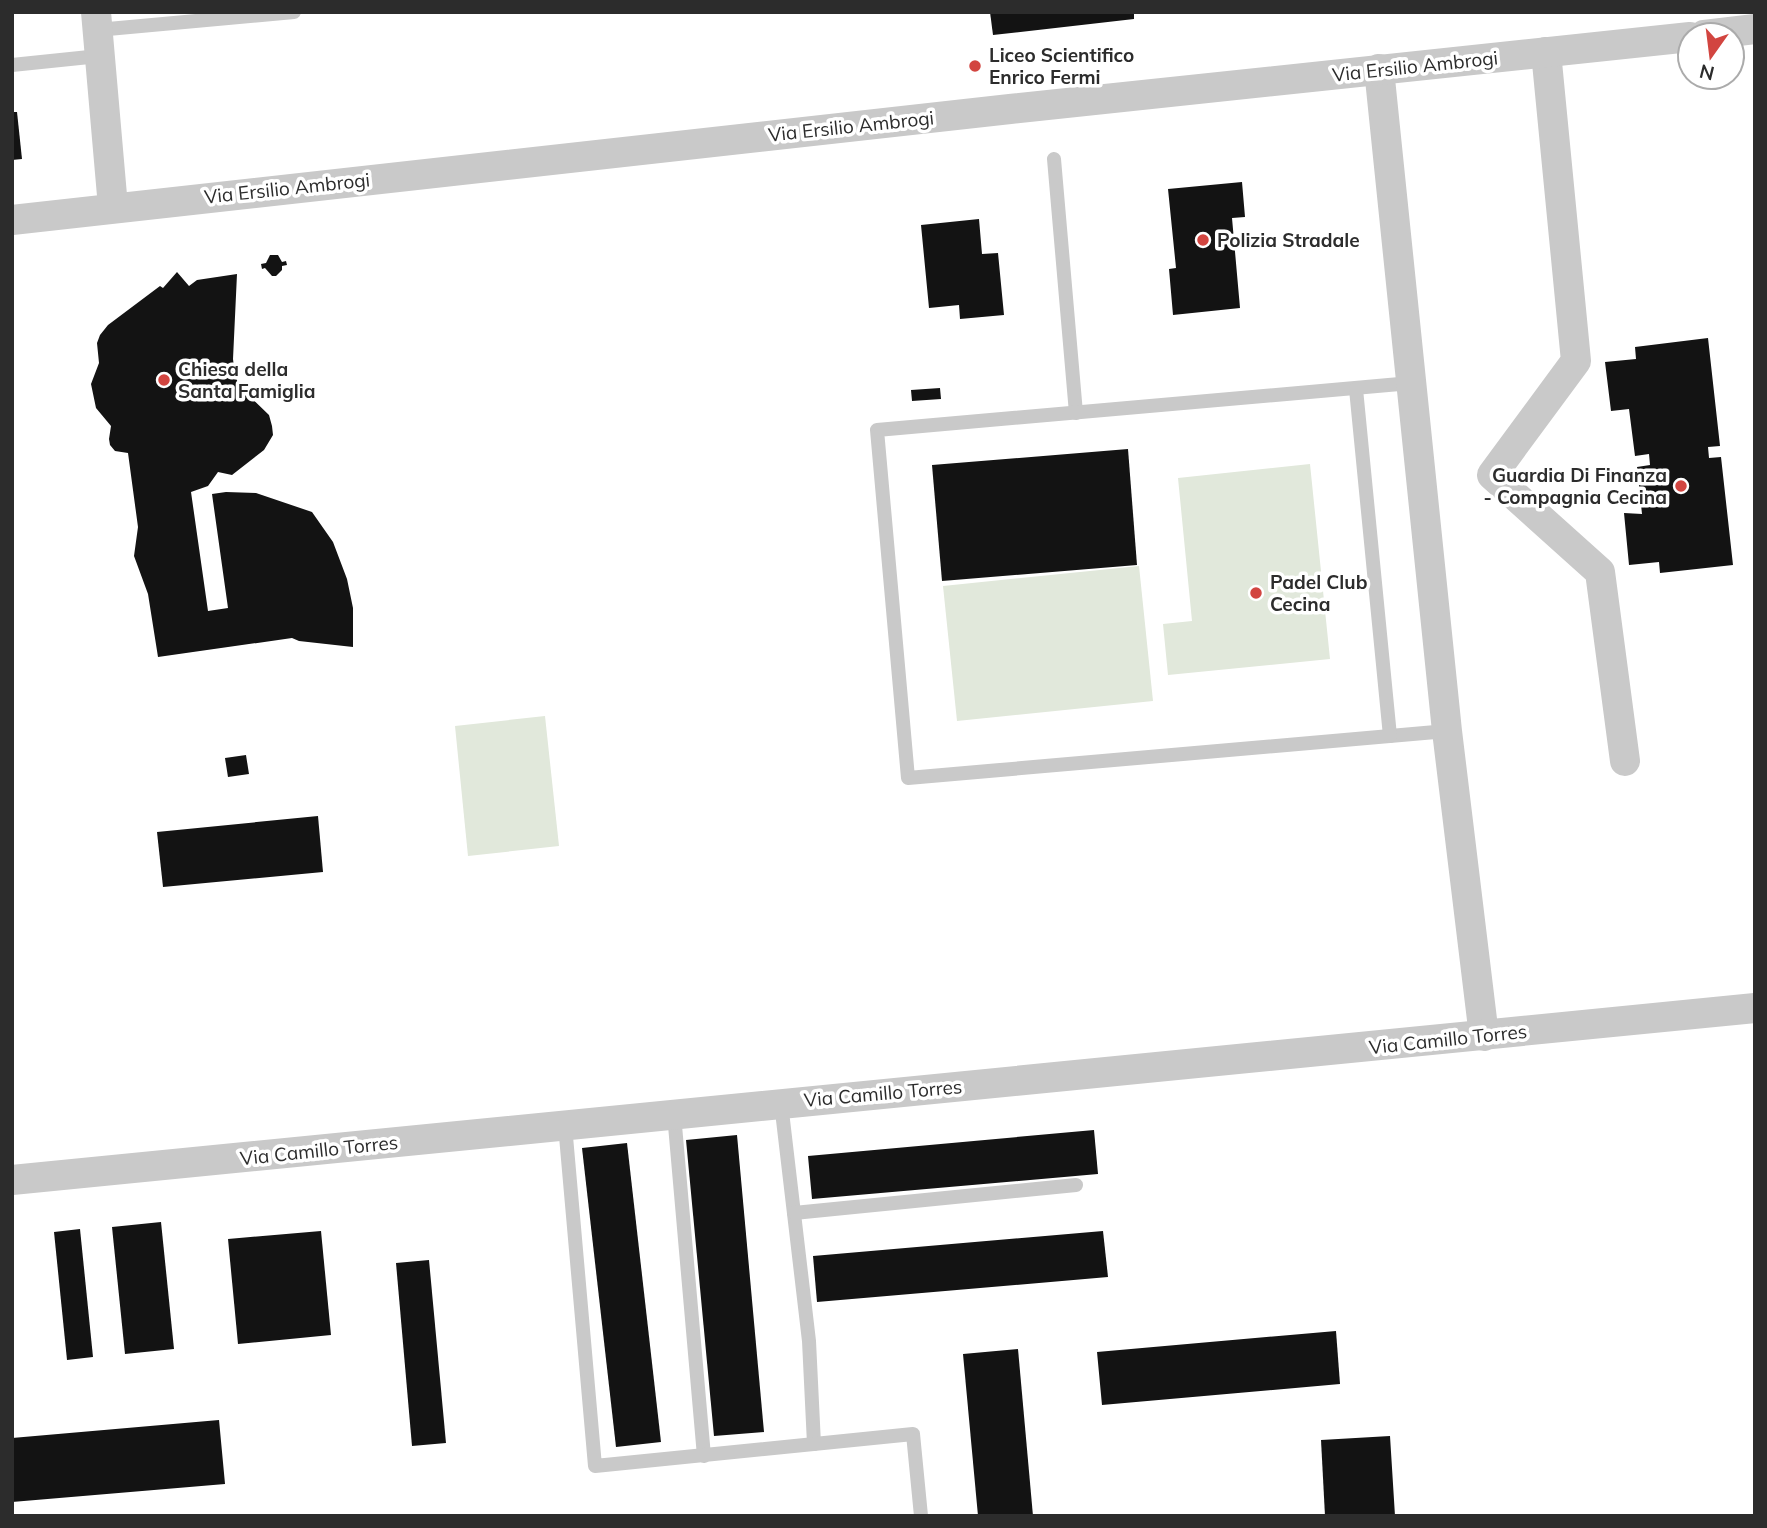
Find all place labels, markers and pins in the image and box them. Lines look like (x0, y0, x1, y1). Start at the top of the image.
place label: Liceo Scientifico Enrico Fermi (989, 43, 1134, 89)
marker: Liceo Scientifico Enrico Fermi (967, 58, 983, 74)
place label: Polizia Stradale (1217, 228, 1360, 252)
marker: Polizia Stradale (1195, 232, 1211, 248)
place label: Chiesa della Santa Famiglia (178, 357, 316, 403)
marker: Chiesa della Santa Famiglia (156, 372, 172, 388)
place label: Guardia Di Finanza - Compagnia Cecina (1483, 463, 1667, 509)
marker: Guardia Di Finanza - Compagnia Cecina (1673, 478, 1689, 494)
place label: Padel Club Cecina (1270, 570, 1368, 616)
marker: Padel Club Cecina (1248, 585, 1264, 601)

